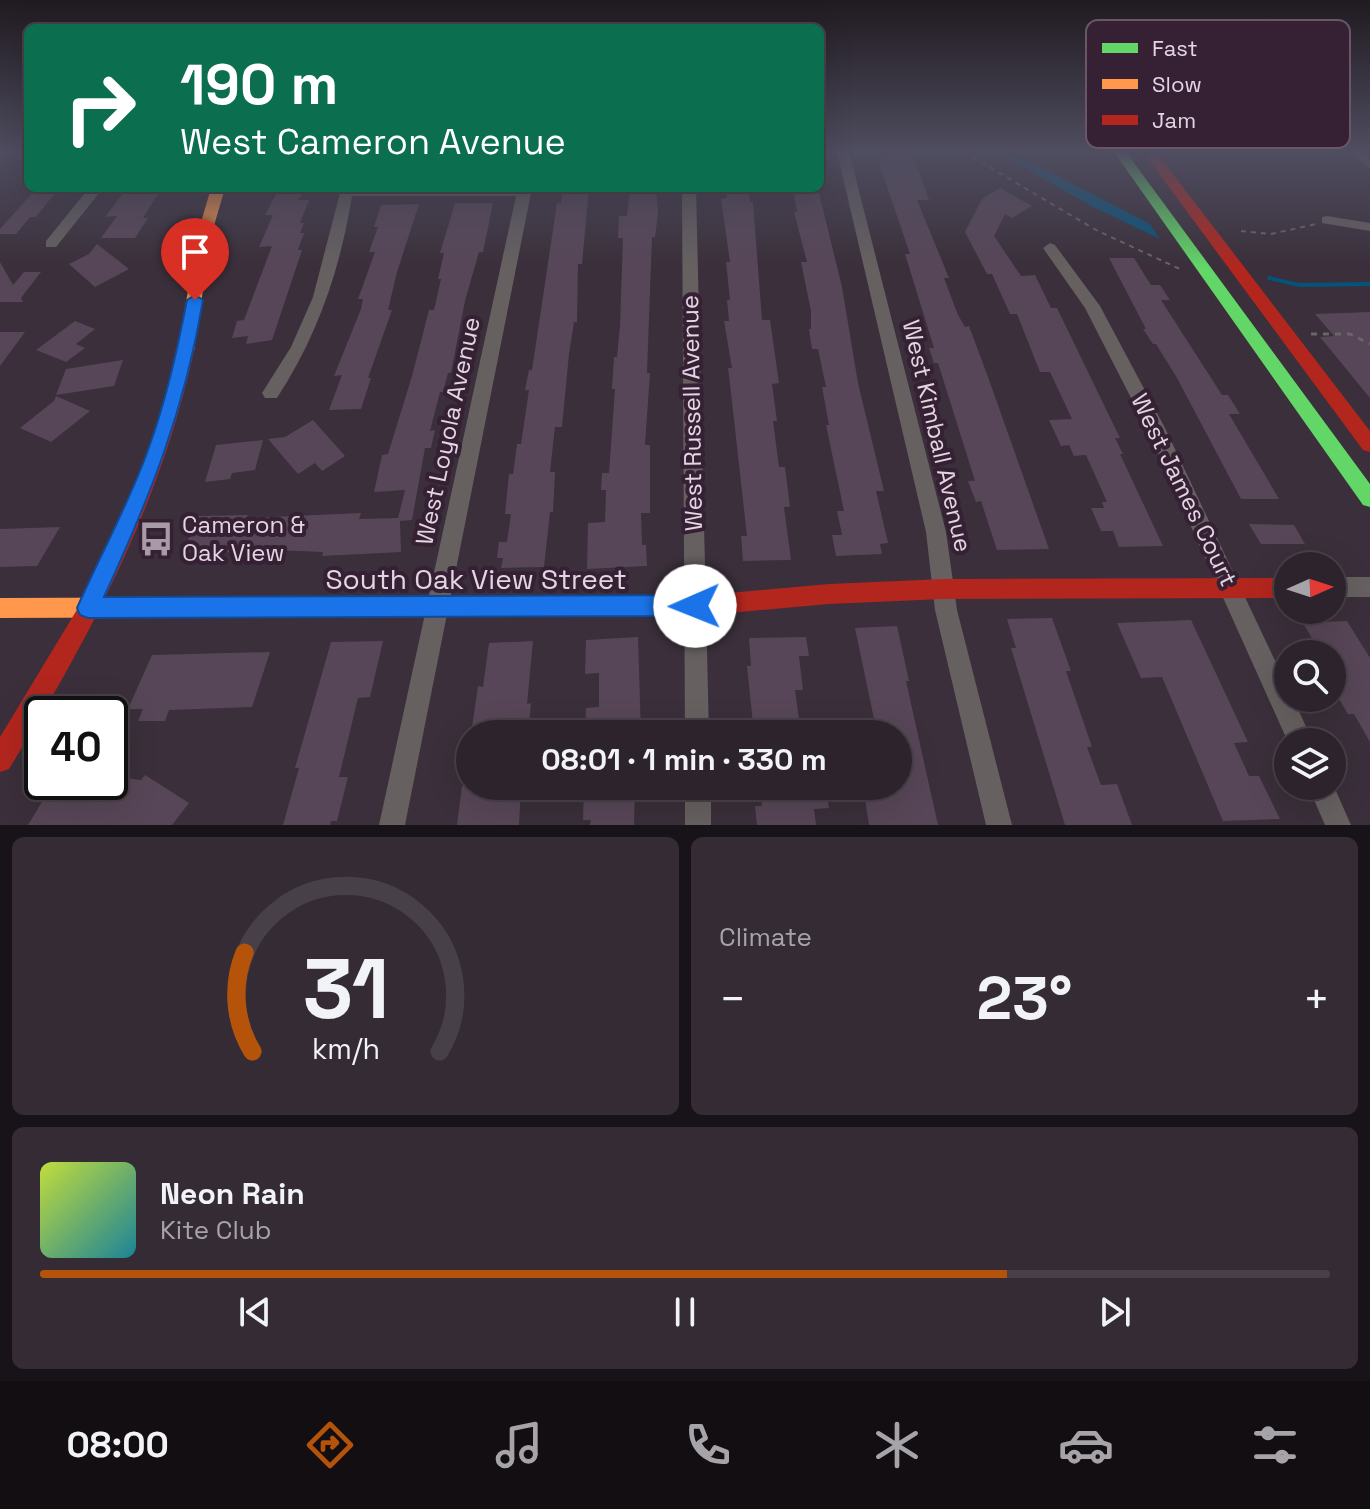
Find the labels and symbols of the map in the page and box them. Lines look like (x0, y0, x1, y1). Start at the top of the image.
legend (1086, 20, 1350, 148)
text: Fast (1152, 34, 1198, 62)
text: Slow (1152, 70, 1202, 98)
text: Jam (1152, 106, 1196, 134)
pin (161, 218, 229, 300)
street label: West Russell Avenue (674, 295, 709, 531)
street label: West Loyola Avenue (408, 314, 487, 548)
street label: West Kimball Avenue (896, 317, 979, 555)
street label: West James Court (1124, 388, 1245, 591)
place label: Cameron & Oak View (182, 509, 305, 568)
bus stop icon: Cameron & Oak View (137, 520, 175, 558)
north arrow (1274, 552, 1346, 624)
street label: South Oak View Street (325, 561, 627, 597)
position arrow (653, 564, 737, 648)
speed limit sign: 40 (24, 696, 128, 800)

